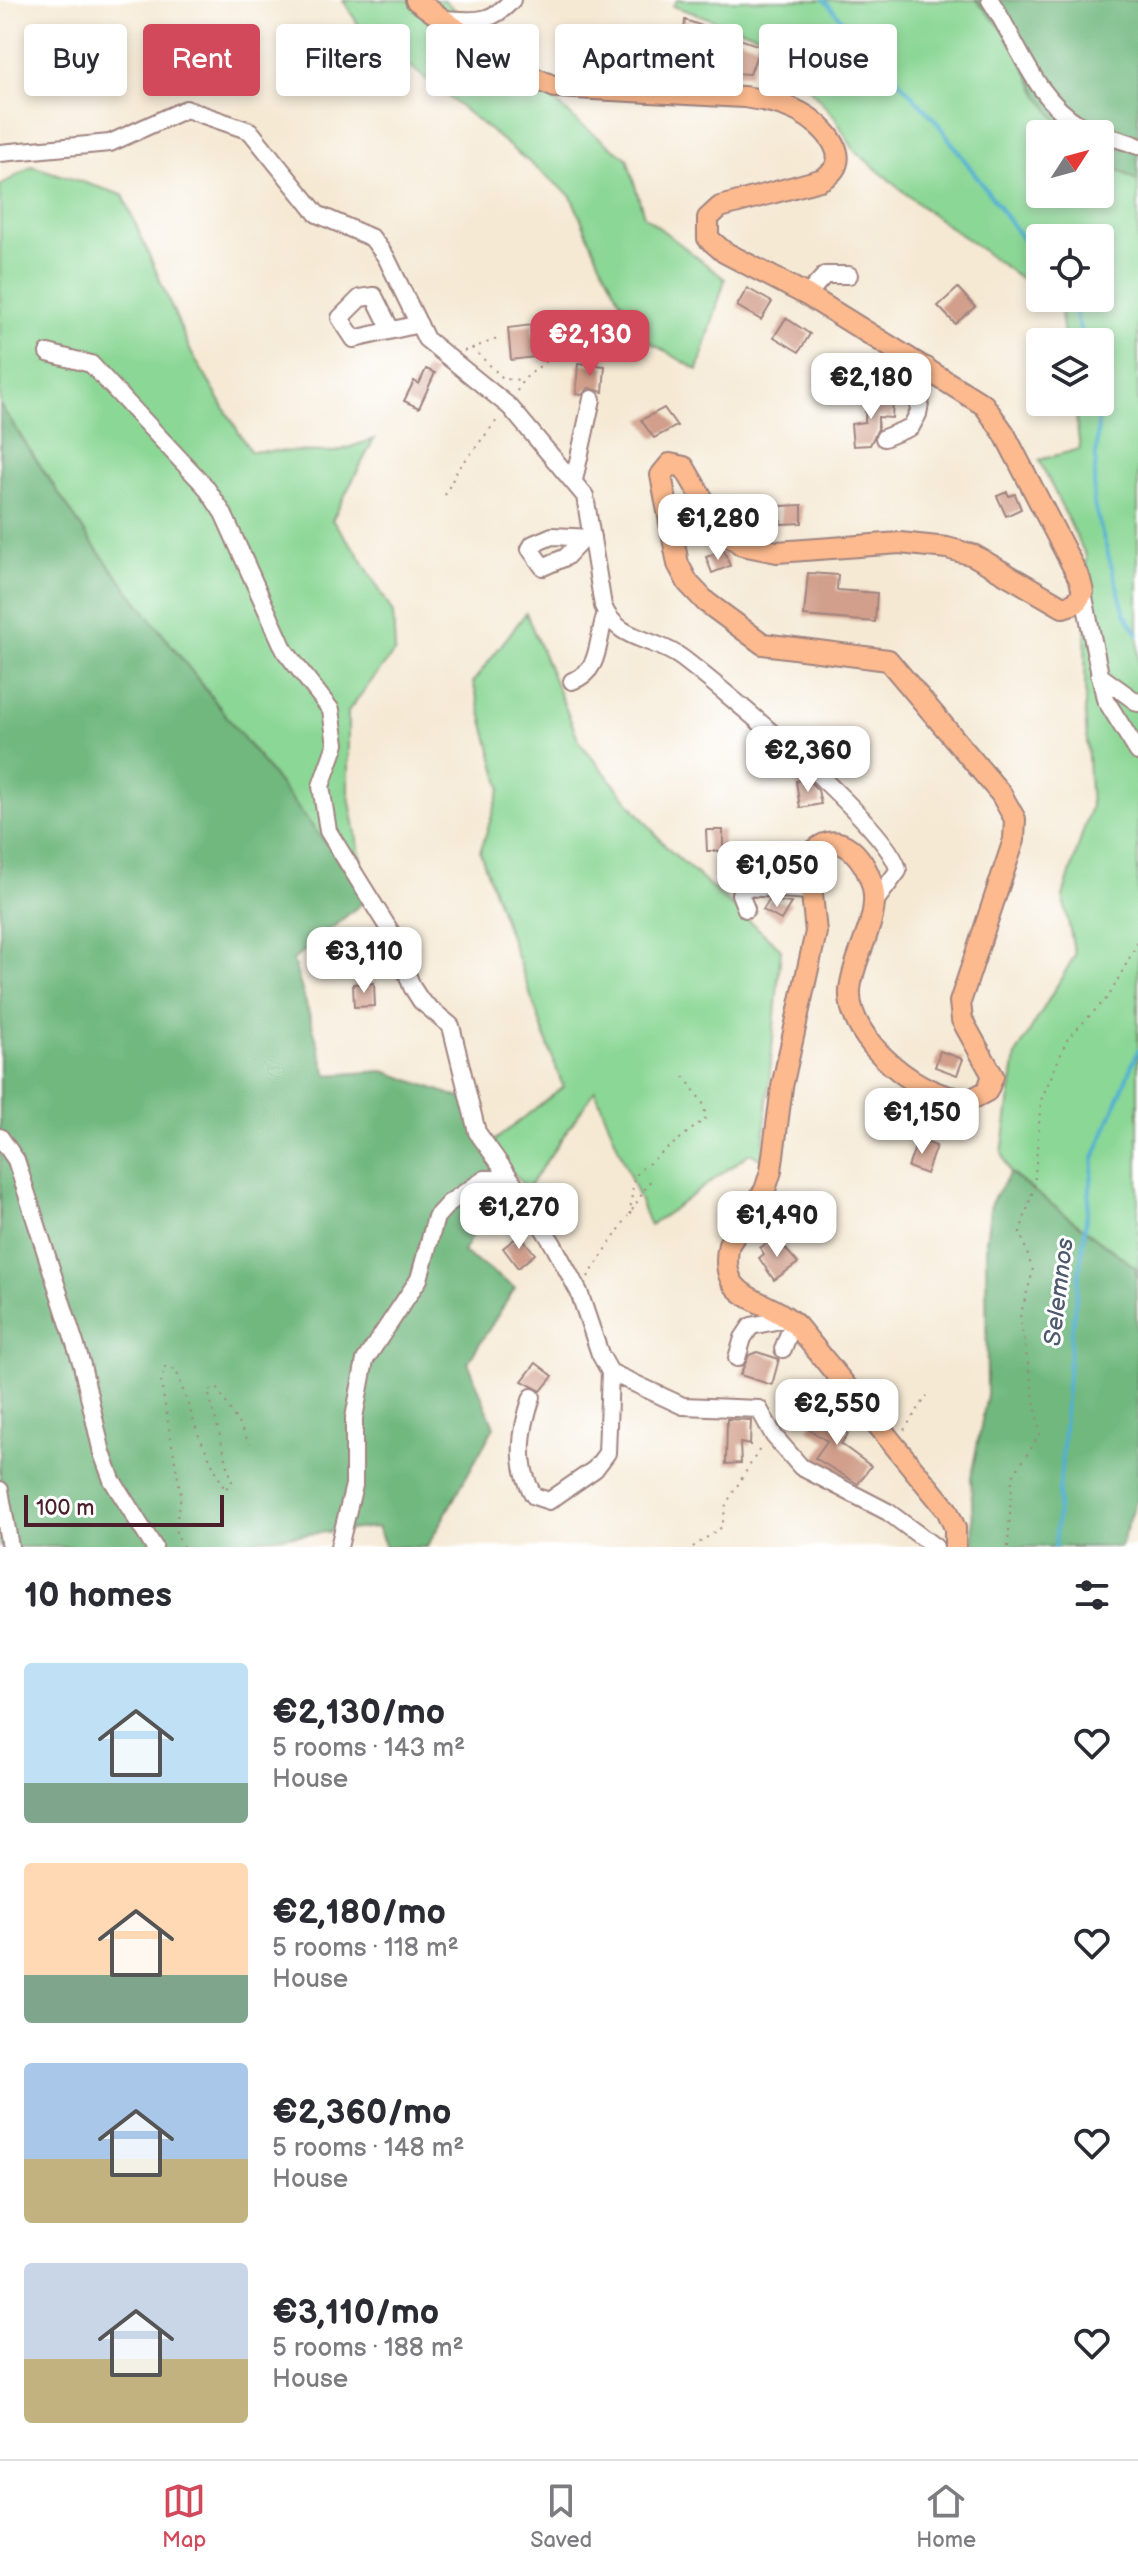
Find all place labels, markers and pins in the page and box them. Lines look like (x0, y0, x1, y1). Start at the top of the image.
pin: €2,130 (525, 310, 655, 378)
pin: €2,180 (806, 353, 936, 421)
pin: €1,280 (653, 494, 783, 562)
pin: €2,360 (743, 726, 873, 794)
pin: €1,050 (712, 841, 842, 909)
pin: €3,110 (299, 927, 429, 995)
pin: €1,150 (857, 1088, 987, 1156)
pin: €1,270 (454, 1183, 584, 1251)
pin: €1,490 (712, 1191, 842, 1259)
pin: €2,550 (772, 1379, 902, 1447)

